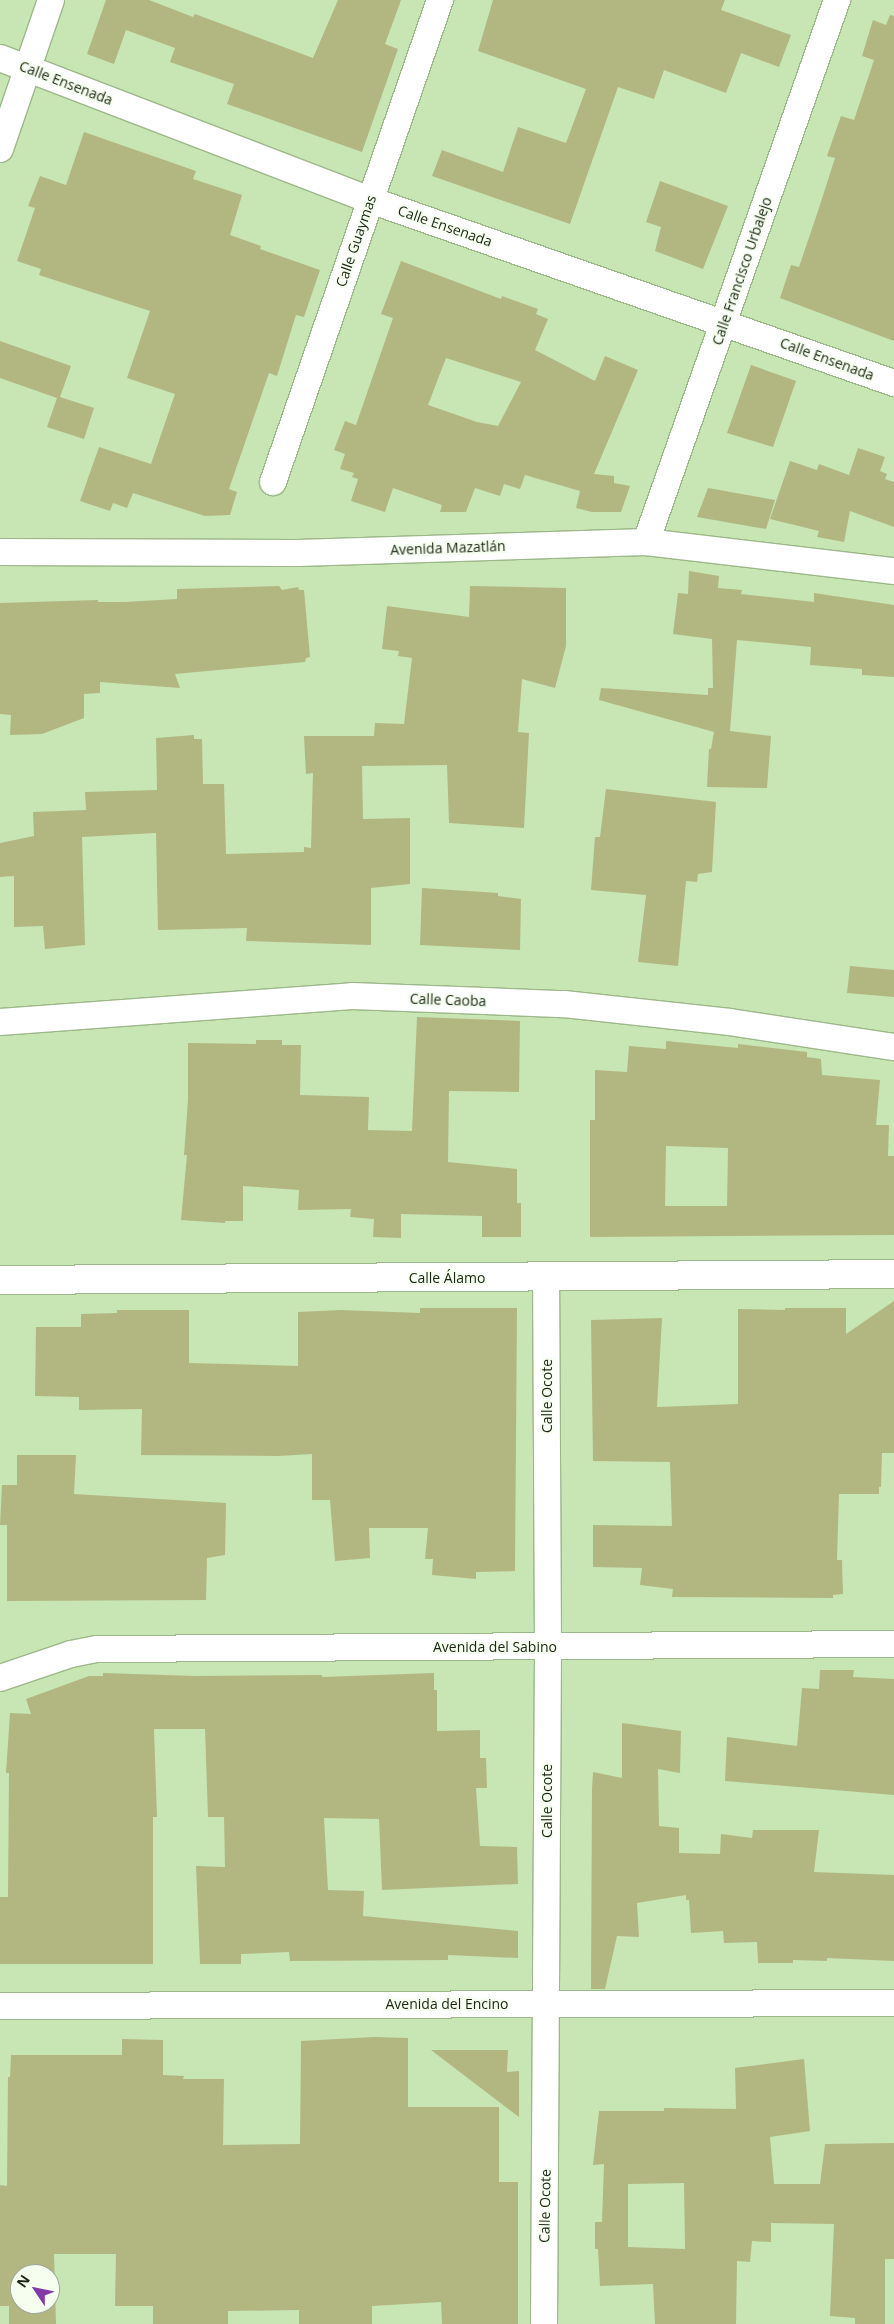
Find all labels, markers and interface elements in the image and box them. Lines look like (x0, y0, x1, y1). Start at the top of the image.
street label: Calle Ensenada (17, 57, 115, 109)
street label: Calle Guaymas (332, 193, 380, 289)
street label: Calle Francisco Urbalejo (709, 195, 775, 347)
street label: Calle Ensenada (396, 202, 494, 250)
street label: Calle Ensenada (778, 334, 876, 384)
street label: Avenida Mazatlán (390, 538, 506, 558)
street label: Calle Caoba (409, 990, 487, 1010)
street label: Calle Álamo (409, 1270, 485, 1286)
street label: Calle Ocote (539, 1359, 555, 1433)
street label: Avenida del Sabino (433, 1639, 557, 1655)
street label: Calle Ocote (539, 1764, 555, 1838)
street label: Avenida del Encino (385, 1996, 509, 2012)
street label: Calle Ocote (536, 2169, 554, 2243)
north arrow (10, 2264, 60, 2314)
text: N (12, 2271, 34, 2291)

